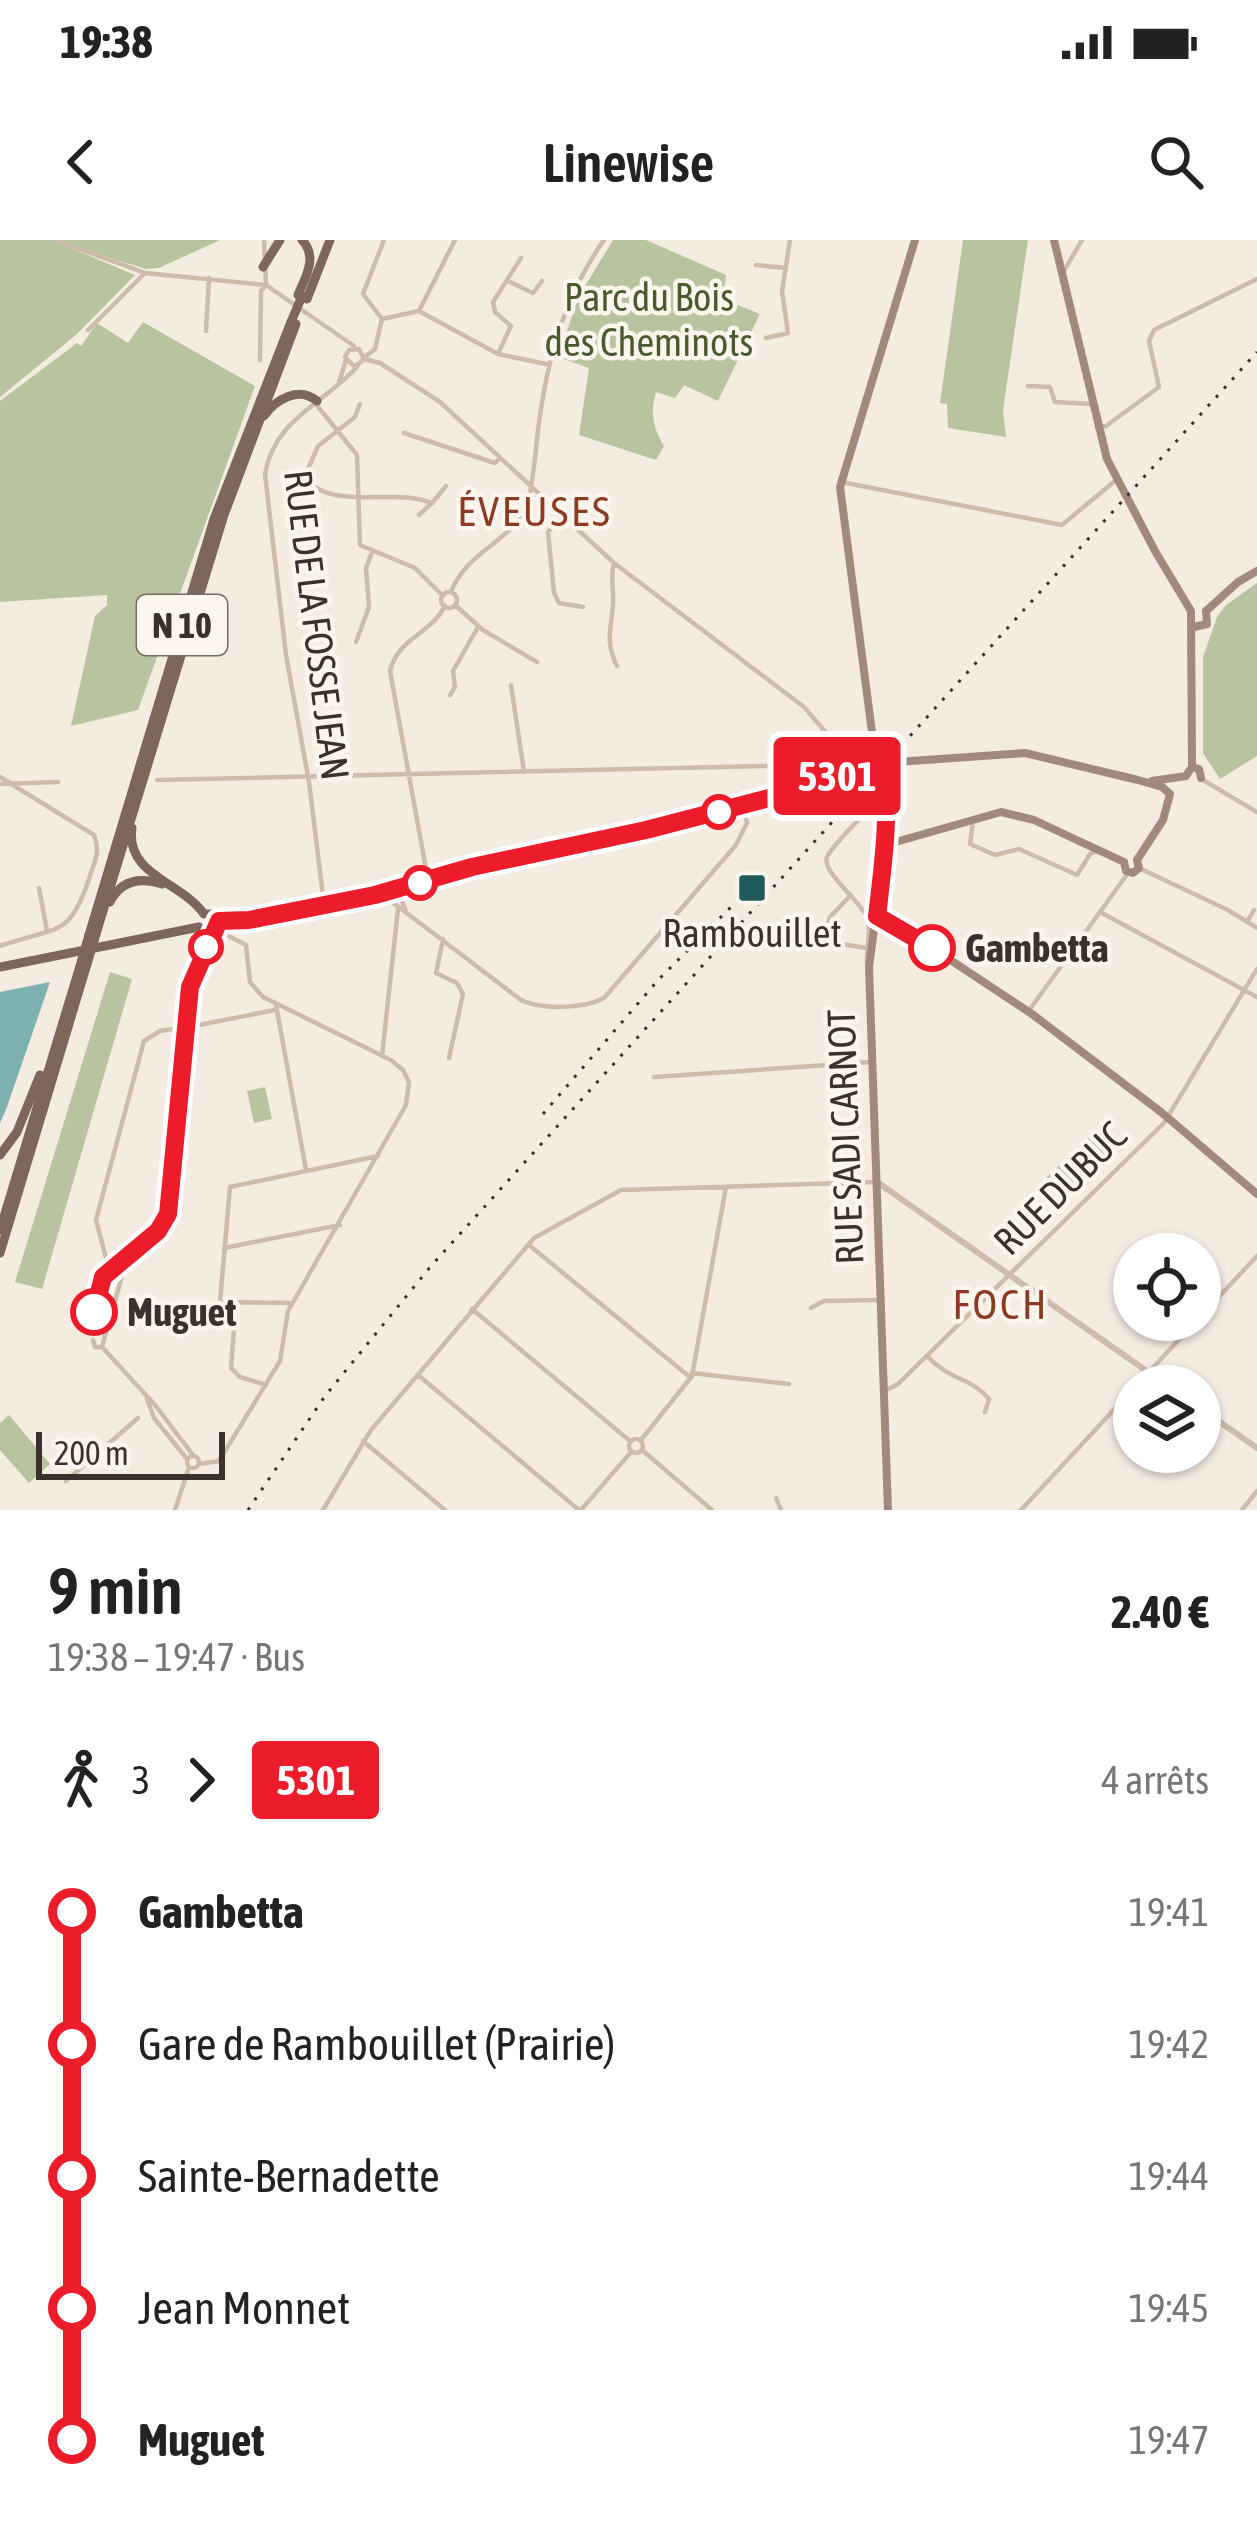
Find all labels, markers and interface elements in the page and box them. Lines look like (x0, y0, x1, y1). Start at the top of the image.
text: 19:38 (60, 16, 153, 68)
icon: back (48, 129, 114, 195)
icon: search (1143, 129, 1209, 195)
text: Linewise (543, 132, 714, 193)
park label: Parc du Bois des Cheminots (545, 275, 753, 364)
street label: RUE DE LA FOSSE JEAN (276, 467, 358, 783)
district label: ÉVEUSES (457, 487, 613, 535)
road number: N 10 (137, 595, 227, 655)
line badge: 5301 (753, 737, 921, 815)
text: 5301 (798, 752, 876, 800)
unlabelled marker (703, 796, 735, 828)
unlabelled marker (404, 867, 436, 899)
marker: Rambouillet (736, 872, 768, 904)
place label: Rambouillet (662, 911, 842, 955)
marker: Gambetta (910, 926, 954, 970)
place label: Gambetta (965, 926, 1109, 970)
unlabelled marker (190, 931, 222, 963)
street label: RUE SADI CARNOT (819, 1009, 871, 1265)
street label: RUE DUBUC (985, 1113, 1135, 1263)
map controls (1113, 1233, 1221, 1473)
button: locate (1113, 1233, 1221, 1341)
district label: FOCH (953, 1280, 1049, 1328)
marker: Muguet (72, 1290, 116, 1334)
place label: Muguet (127, 1290, 237, 1334)
button: layers (1113, 1365, 1221, 1473)
scale bar (36, 1426, 225, 1479)
text: 200 m (54, 1434, 129, 1472)
text: 9 min (48, 1552, 183, 1628)
text: 2.40 € (1111, 1586, 1209, 1638)
text: 19:38 – 19:47 · Bus (48, 1635, 305, 1679)
icon: walk (48, 1747, 114, 1813)
icon: forward (168, 1747, 234, 1813)
text: 5301 (276, 1756, 355, 1804)
text: 3 (132, 1758, 150, 1802)
text: 4 arrêts (1101, 1758, 1209, 1802)
text: Gambetta (138, 1886, 304, 1938)
text: 19:41 (1129, 1890, 1209, 1934)
text: Gare de Rambouillet (Prairie) (138, 2018, 615, 2070)
text: 19:42 (1129, 2022, 1209, 2066)
text: Sainte-Bernadette (138, 2150, 440, 2202)
text: 19:44 (1129, 2154, 1209, 2198)
text: Jean Monnet (138, 2282, 350, 2334)
text: 19:45 (1129, 2286, 1209, 2330)
text: Muguet (138, 2414, 264, 2466)
text: 19:47 (1129, 2418, 1209, 2462)

